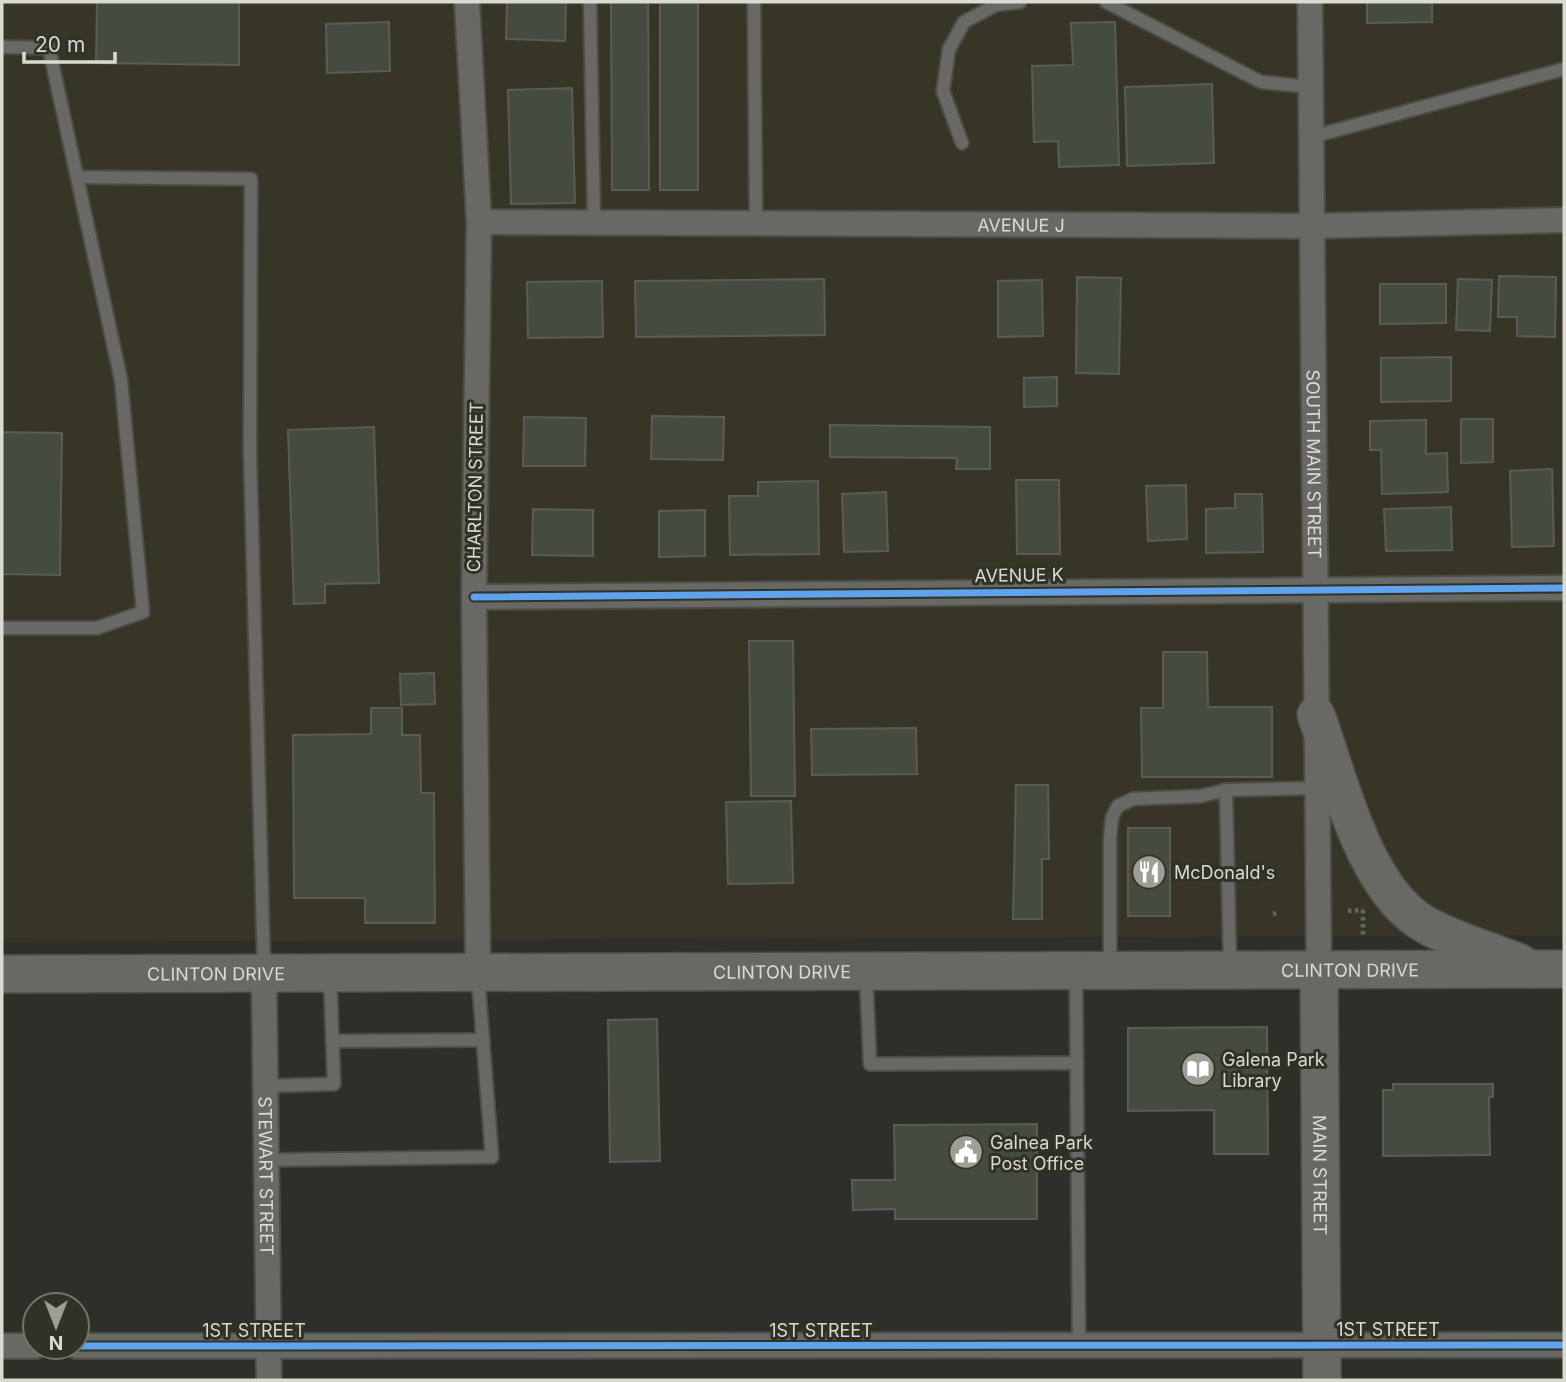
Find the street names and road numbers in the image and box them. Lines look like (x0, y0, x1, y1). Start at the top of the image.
street label: AVENUE J (977, 214, 1065, 235)
street label: SOUTH MAIN STREET (1303, 369, 1326, 559)
street label: CHARLTON STREET (463, 402, 487, 572)
street label: AVENUE K (974, 564, 1064, 586)
street label: CLINTON DRIVE (1281, 959, 1419, 980)
street label: CLINTON DRIVE (713, 961, 851, 982)
street label: CLINTON DRIVE (147, 963, 285, 984)
street label: STEWART STREET (255, 1096, 278, 1256)
street label: MAIN STREET (1310, 1115, 1331, 1235)
street label: 1ST STREET (1336, 1319, 1440, 1340)
street label: 1ST STREET (202, 1320, 306, 1341)
street label: 1ST STREET (769, 1320, 873, 1341)

